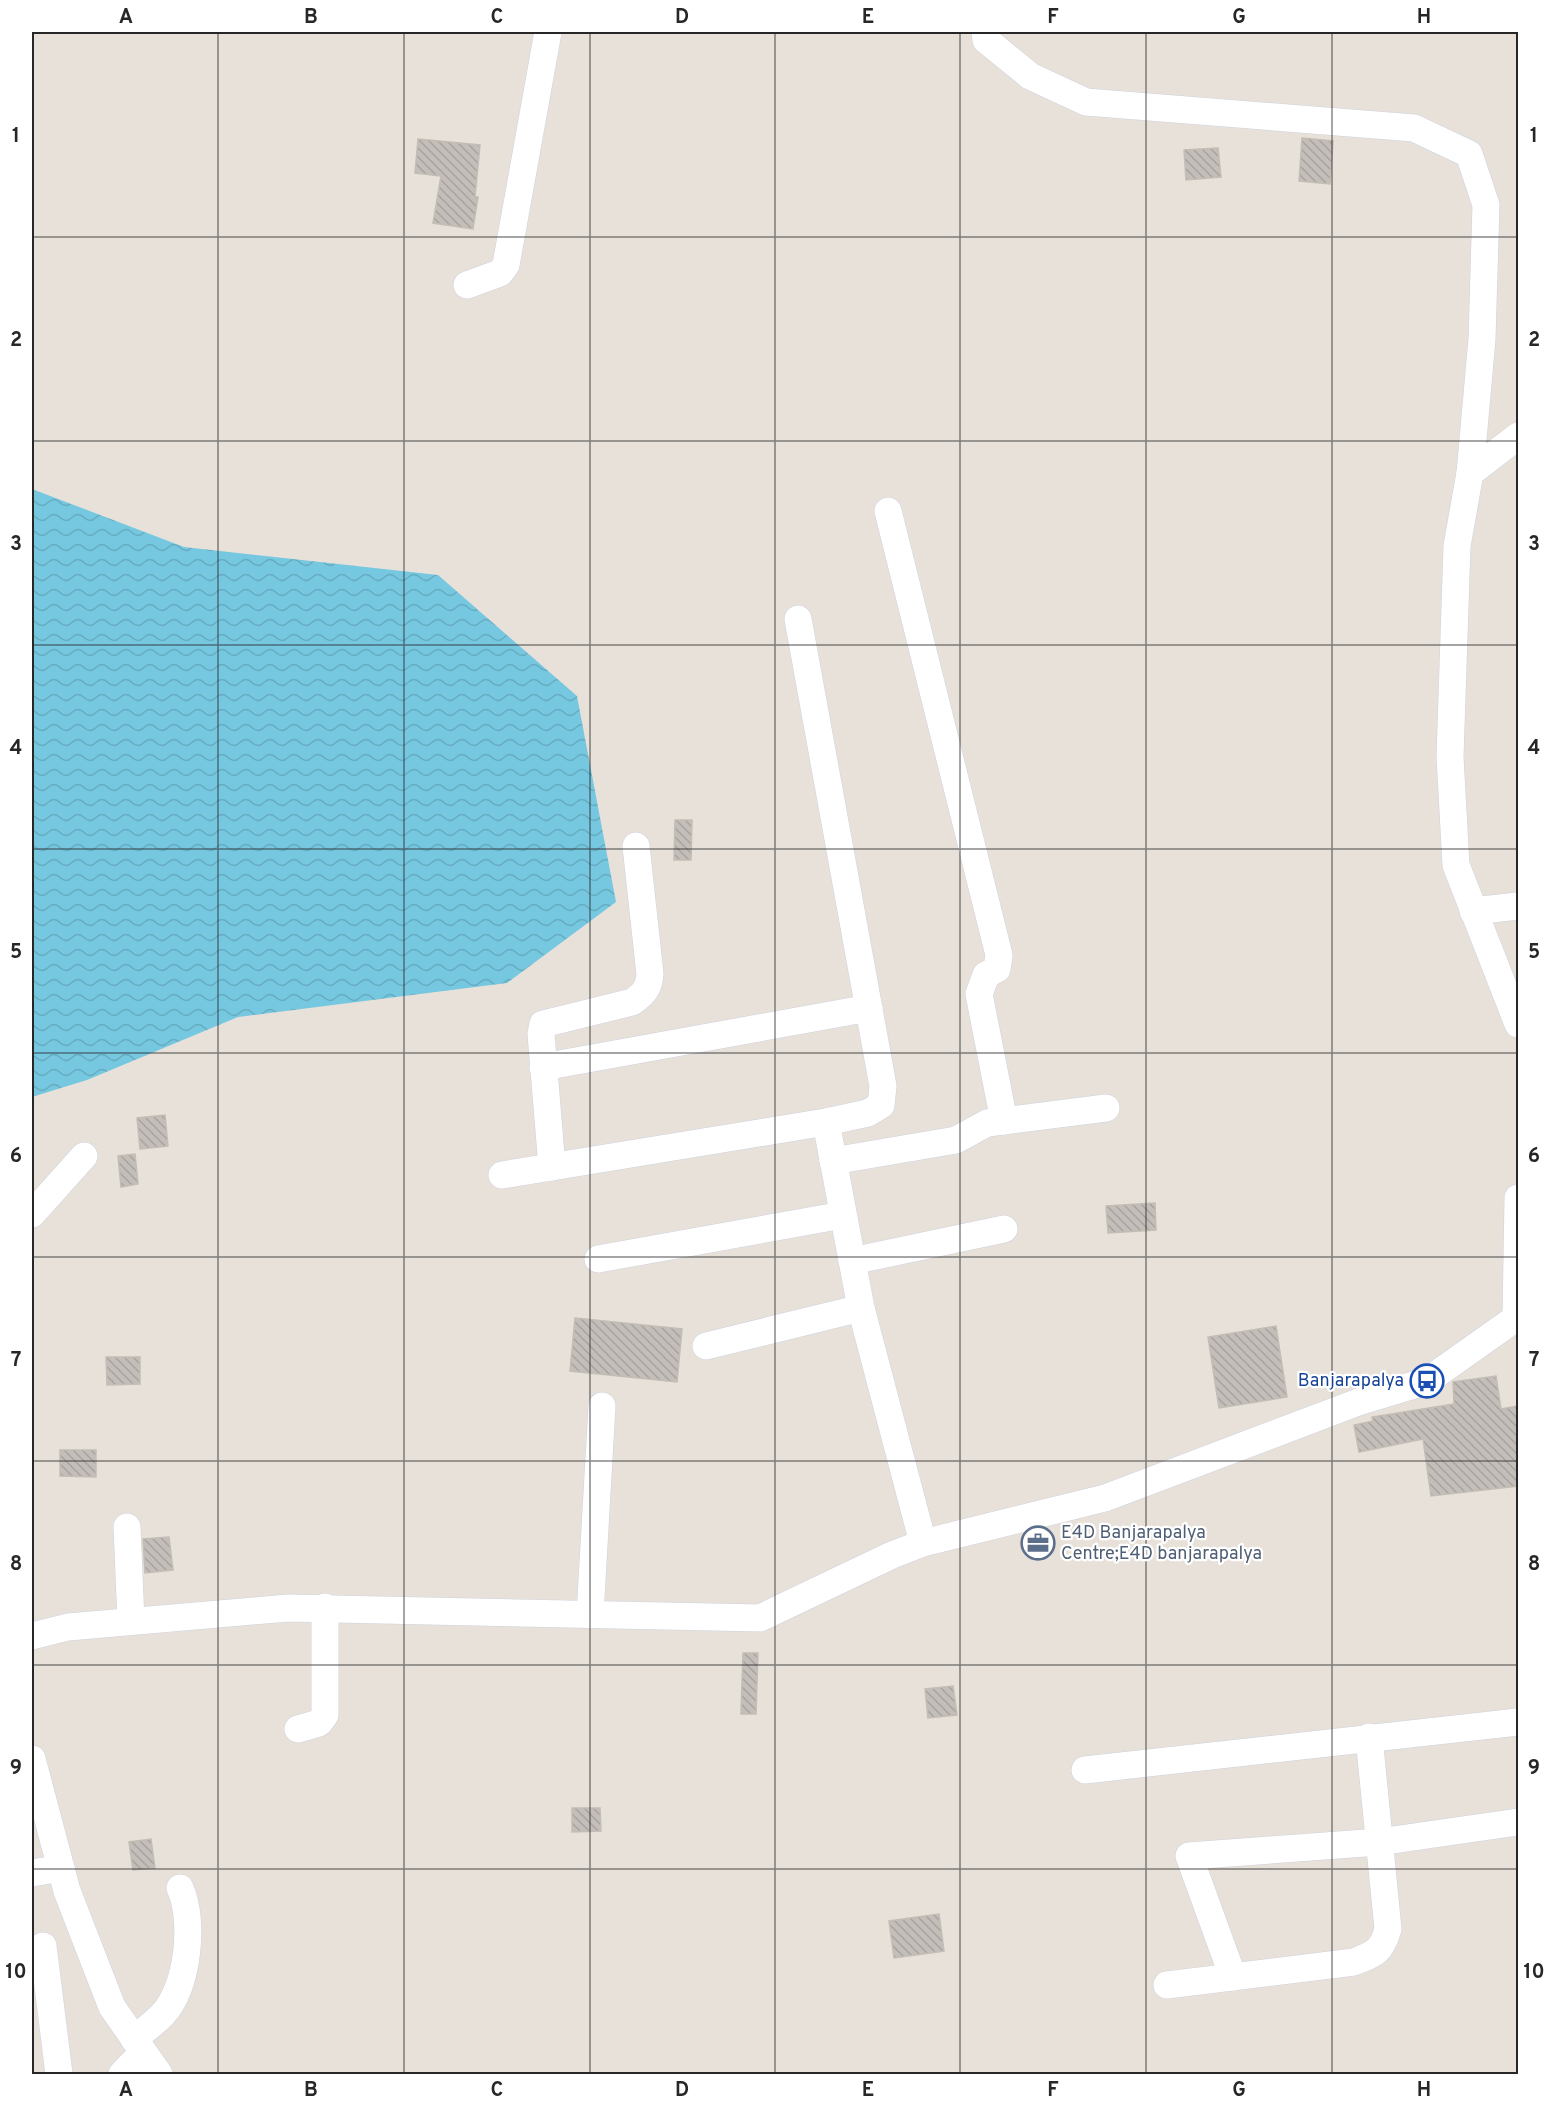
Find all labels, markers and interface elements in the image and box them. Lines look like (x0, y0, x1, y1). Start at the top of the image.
text: A (119, 5, 133, 31)
text: B (304, 5, 318, 31)
text: C (491, 5, 503, 31)
text: D (675, 5, 689, 31)
text: E (862, 5, 874, 31)
text: F (1047, 5, 1059, 31)
text: G (1232, 5, 1246, 31)
text: H (1417, 5, 1431, 31)
text: 1 (12, 124, 20, 150)
text: 1 (1530, 124, 1538, 150)
text: 2 (10, 328, 22, 354)
text: 2 (1528, 328, 1540, 354)
text: 3 (10, 532, 22, 558)
text: 3 (1528, 532, 1540, 558)
text: 4 (10, 736, 22, 762)
text: 4 (1528, 736, 1540, 762)
text: 5 (10, 940, 22, 966)
text: 5 (1528, 940, 1540, 966)
text: 6 (10, 1144, 22, 1170)
text: 6 (1528, 1144, 1540, 1170)
text: 7 (11, 1348, 21, 1374)
text: 7 (1529, 1348, 1539, 1374)
bus stop icon: Banjarapalya (1409, 1363, 1445, 1399)
place label: Banjarapalya (1298, 1370, 1404, 1393)
place label: E4D Banjarapalya Centre;E4D banjarapalya (1061, 1522, 1262, 1566)
office icon: E4D Banjarapalya Centre;E4D banjarapalya (1020, 1525, 1056, 1561)
text: 8 (10, 1552, 22, 1578)
text: 8 (1528, 1552, 1540, 1578)
text: 9 (10, 1756, 22, 1782)
text: 9 (1528, 1756, 1540, 1782)
text: 10 (5, 1960, 27, 1986)
text: 10 (1523, 1960, 1545, 1986)
text: A (119, 2078, 133, 2104)
text: B (304, 2078, 318, 2104)
text: C (491, 2078, 503, 2104)
text: D (675, 2078, 689, 2104)
text: E (862, 2078, 874, 2104)
text: F (1047, 2078, 1059, 2104)
text: G (1232, 2078, 1246, 2104)
text: H (1417, 2078, 1431, 2104)

